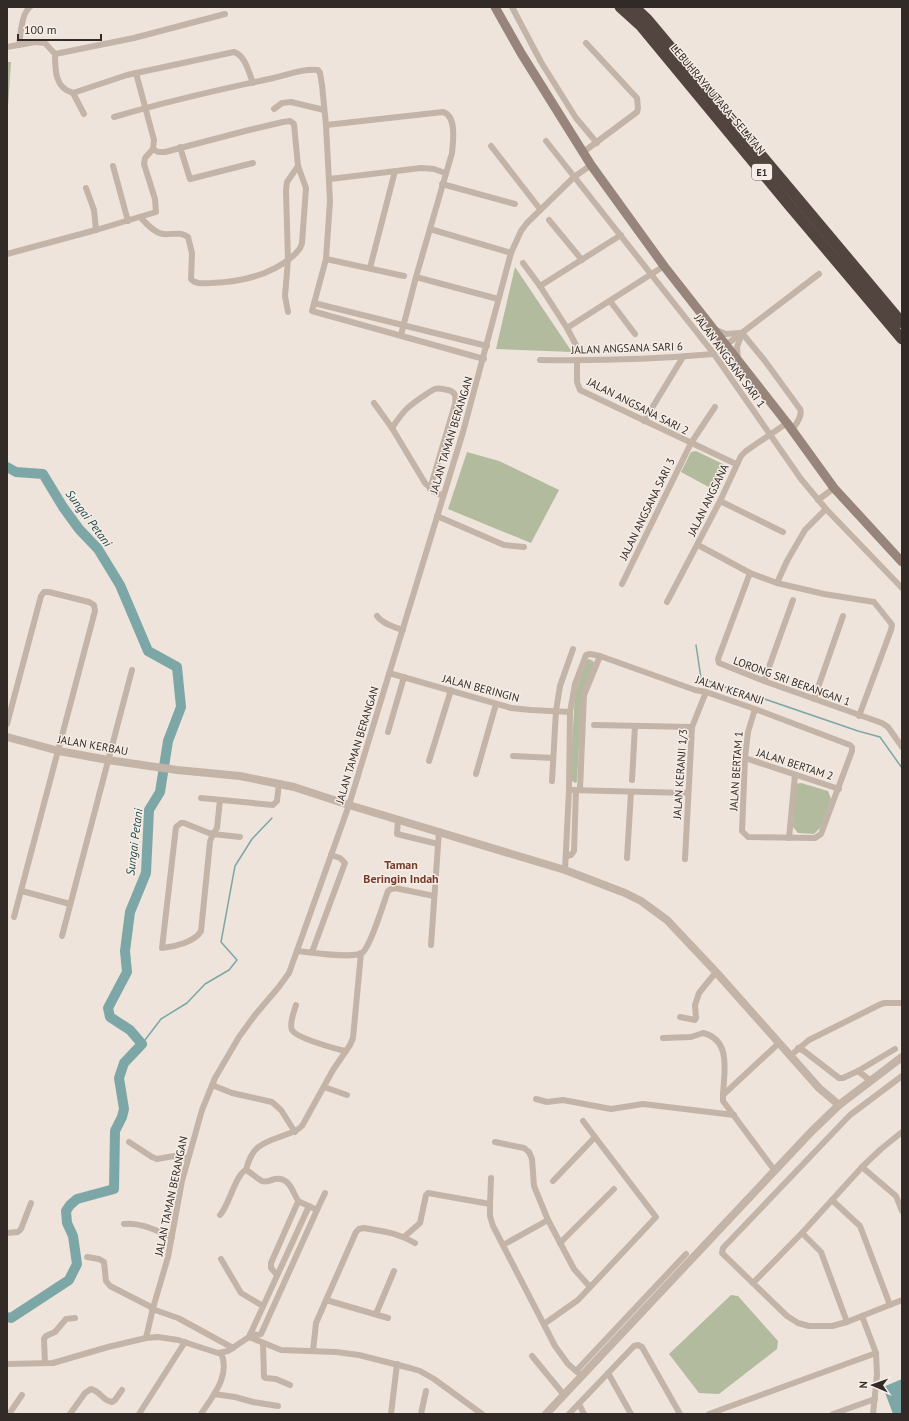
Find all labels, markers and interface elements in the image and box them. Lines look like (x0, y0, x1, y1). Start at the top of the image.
scale bar (18, 16, 101, 42)
text: 100 m (24, 22, 57, 37)
street label: LEBUHRAYA UTARA–SELATAN (668, 41, 768, 157)
road number: E1 (752, 164, 772, 180)
street label: JALAN ANGSANA SARI 1 (691, 311, 769, 410)
street label: JALAN ANGSANA SARI 6 (570, 339, 683, 357)
street label: JALAN ANGSANA SARI 2 (584, 374, 691, 438)
street label: JALAN TAMAN BERANGAN (426, 375, 476, 496)
street label: JALAN ANGSANA SARI 3 (616, 456, 678, 563)
street label: JALAN ANGSANA (684, 461, 732, 539)
water label: Sungai Petani (63, 486, 116, 550)
street label: LORONG SRI BERANGAN 1 (732, 653, 852, 709)
street label: JALAN BERINGIN (440, 671, 521, 705)
street label: JALAN KERANJI (693, 672, 766, 708)
street label: JALAN TAMAN BERANGAN (332, 685, 382, 806)
street label: JALAN KERANJI 1/3 (670, 729, 690, 820)
street label: JALAN BERTAM 1 (726, 731, 746, 812)
street label: JALAN KERBAU (56, 732, 129, 758)
street label: JALAN BERTAM 2 (754, 745, 835, 783)
water label: Sungai Petani (122, 807, 146, 876)
district label: Taman Beringin Indah (363, 857, 439, 886)
street label: JALAN TAMAN BERANGAN (151, 1135, 191, 1258)
north arrow (853, 1365, 893, 1405)
text: N (856, 1381, 870, 1389)

